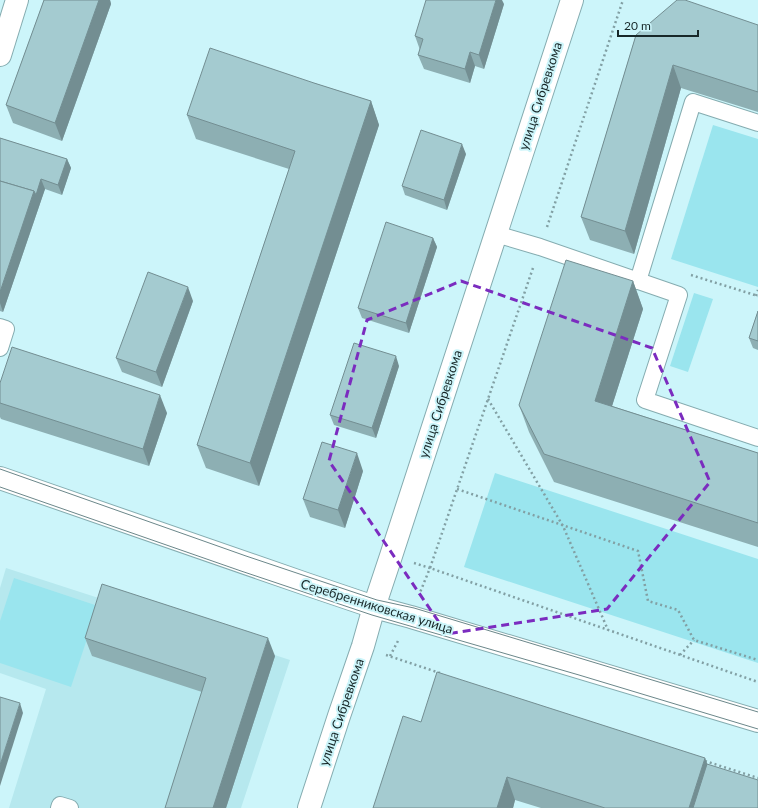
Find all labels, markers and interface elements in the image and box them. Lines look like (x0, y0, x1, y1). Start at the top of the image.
scale bar (618, 12, 698, 38)
text: 20 m (624, 18, 651, 33)
street label: улица Сибревкома (515, 40, 565, 152)
street label: улица Сибревкома (415, 348, 465, 460)
street label: Серебренниковская улица (299, 575, 455, 637)
street label: улица Сибревкома (315, 656, 367, 768)

